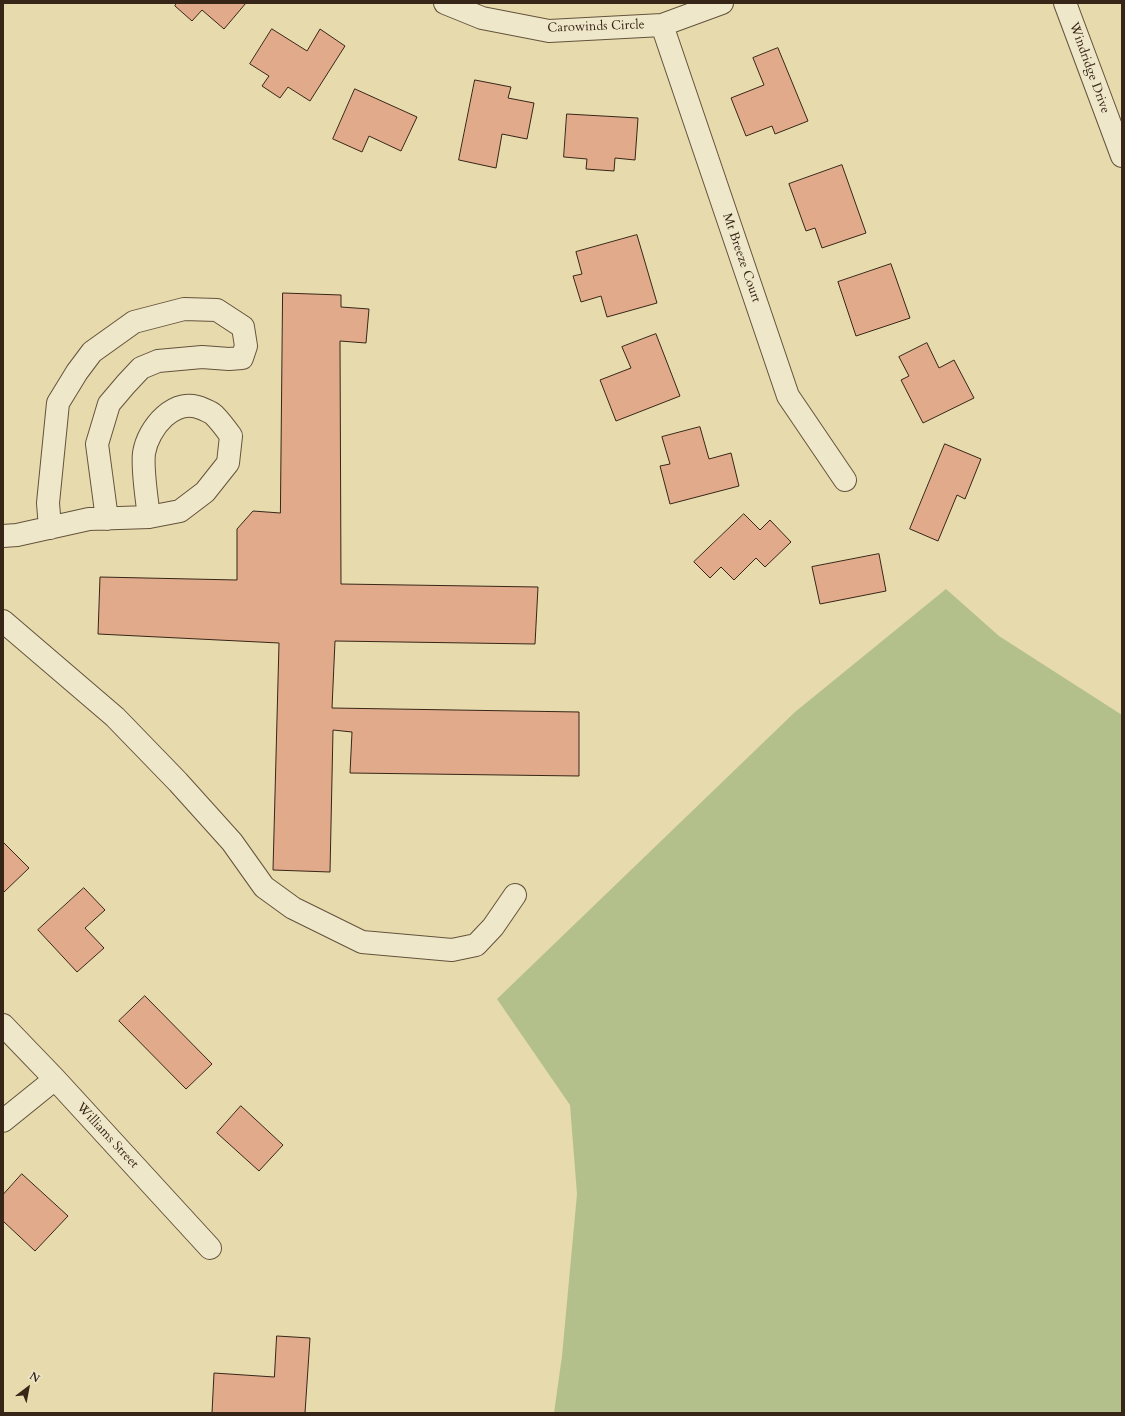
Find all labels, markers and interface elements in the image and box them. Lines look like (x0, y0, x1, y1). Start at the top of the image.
street label: Carowinds Circle (547, 18, 645, 36)
street label: Windridge Drive (1065, 20, 1113, 116)
street label: Mt Breeze Court (718, 211, 764, 305)
street label: Williams Street (73, 1100, 141, 1172)
north arrow (8, 1368, 48, 1408)
text: N (27, 1369, 43, 1386)

